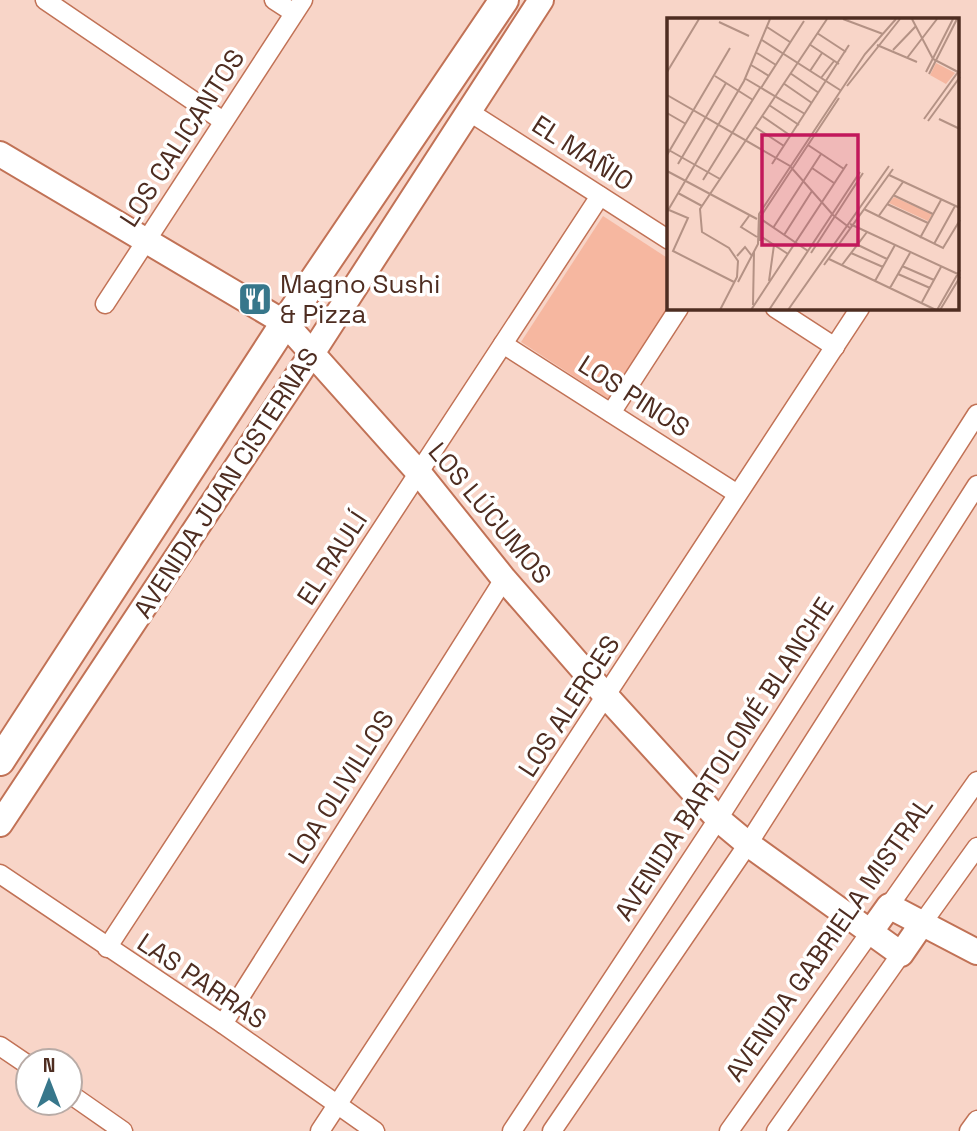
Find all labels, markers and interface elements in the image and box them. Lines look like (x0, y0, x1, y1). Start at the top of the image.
inset map (667, 18, 960, 310)
street label: LOS CALICANTOS (112, 43, 252, 233)
street label: EL MAÑIO (526, 107, 640, 199)
place label: Magno Sushi & Pizza (280, 267, 440, 331)
restaurant icon: Magno Sushi & Pizza (236, 280, 274, 318)
street label: AVENIDA JUAN CISTERNAS (126, 341, 326, 625)
street label: LOS PINOS (572, 347, 696, 445)
street label: LOS LÚCUMOS (421, 435, 559, 591)
street label: EL RAULÍ (289, 505, 375, 611)
street label: AVENIDA BARTOLOMÉ BLANCHE (607, 591, 841, 927)
street label: LOS ALERCES (511, 629, 627, 783)
street label: LOA OLIVILLOS (280, 704, 402, 870)
street label: AVENIDA GABRIELA MISTRAL (717, 790, 941, 1088)
street label: LAS PARRAS (131, 925, 273, 1037)
north arrow (14, 1047, 84, 1117)
text: N (43, 1053, 55, 1078)

